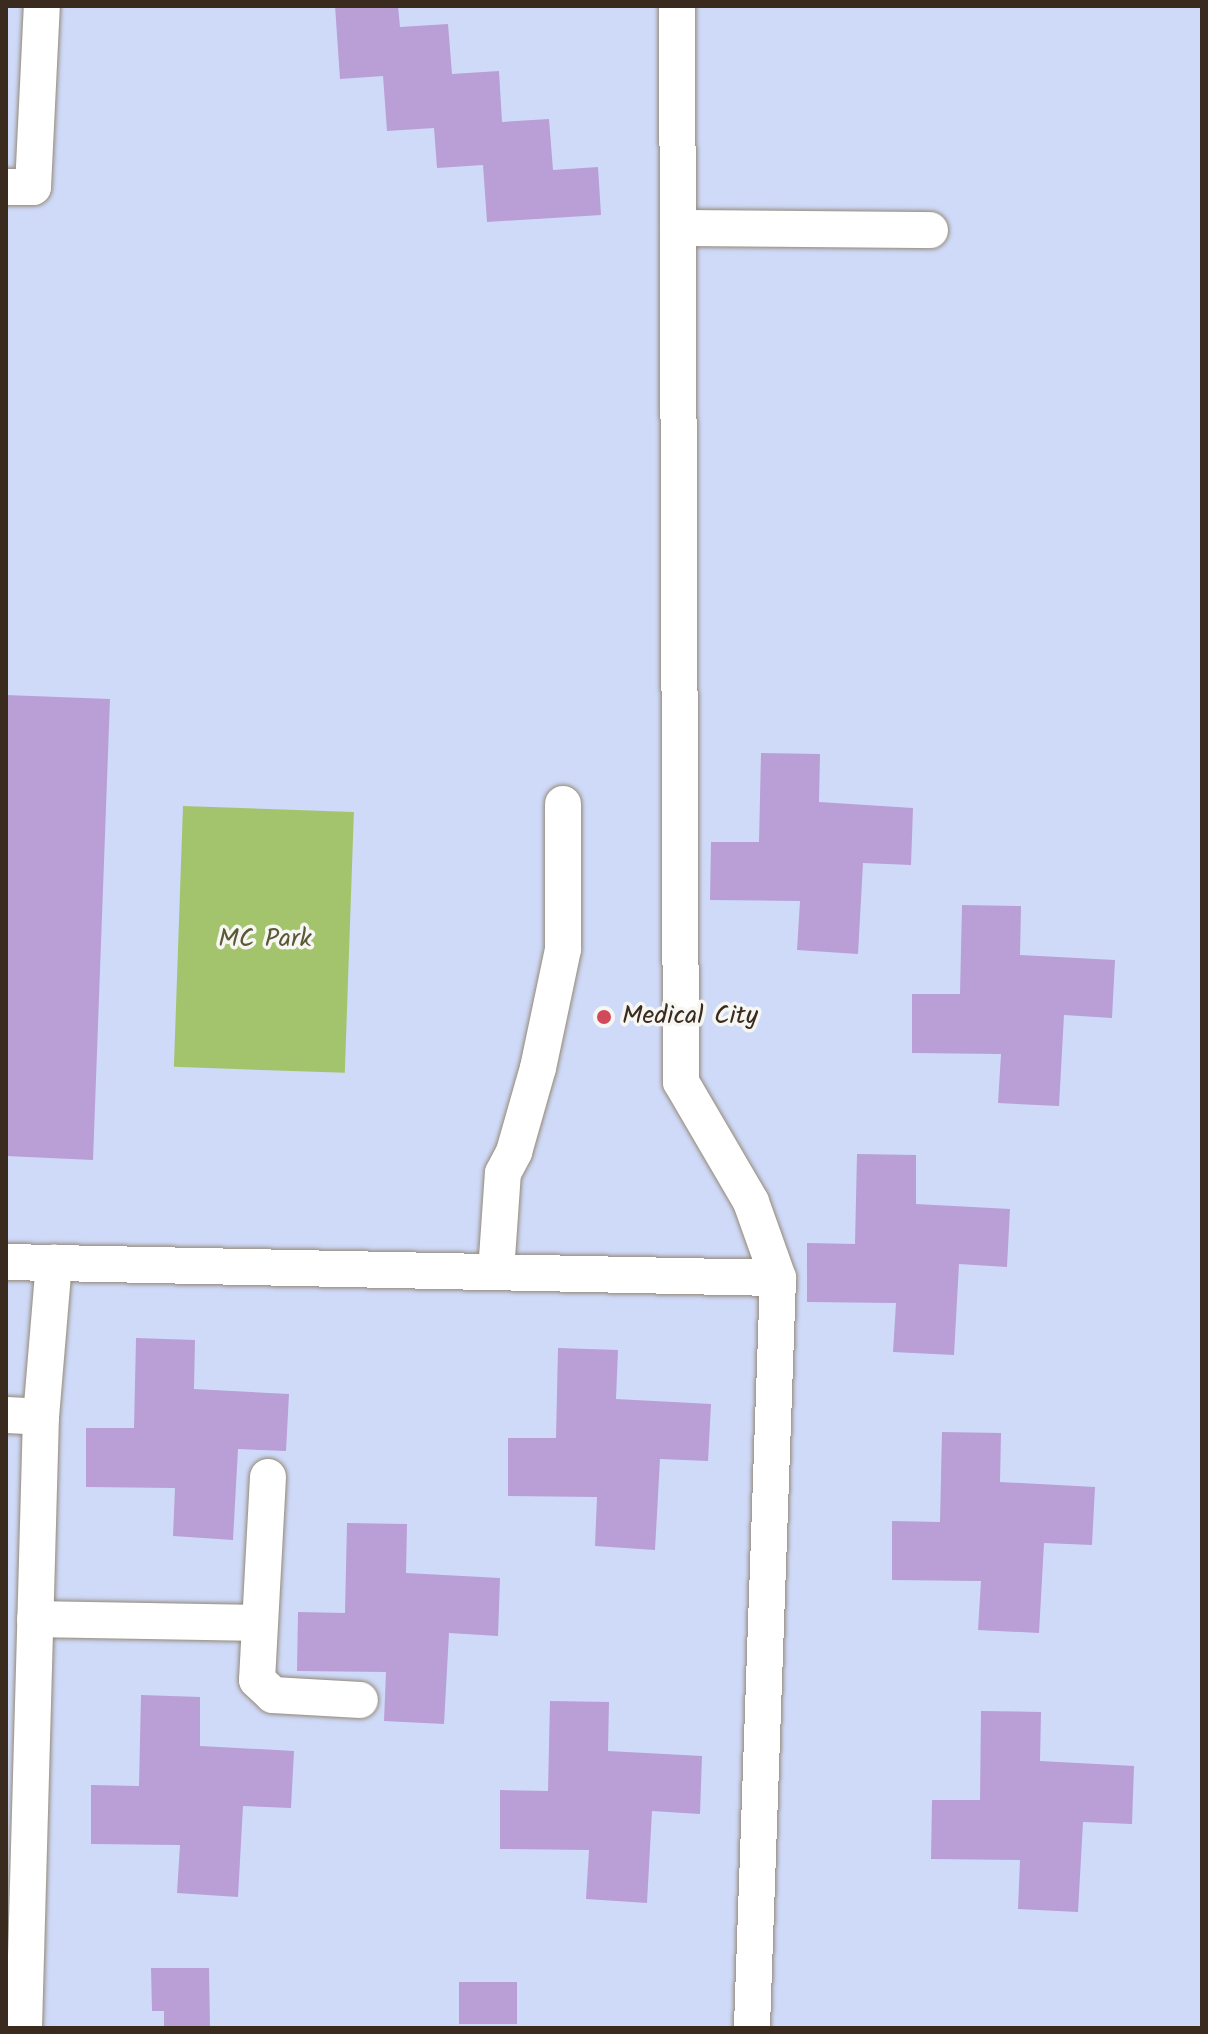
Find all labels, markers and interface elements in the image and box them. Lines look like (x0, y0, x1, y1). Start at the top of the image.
park label: MC Park (218, 924, 312, 956)
place label: Medical City (622, 1001, 758, 1033)
marker: Medical City (593, 1006, 615, 1028)

